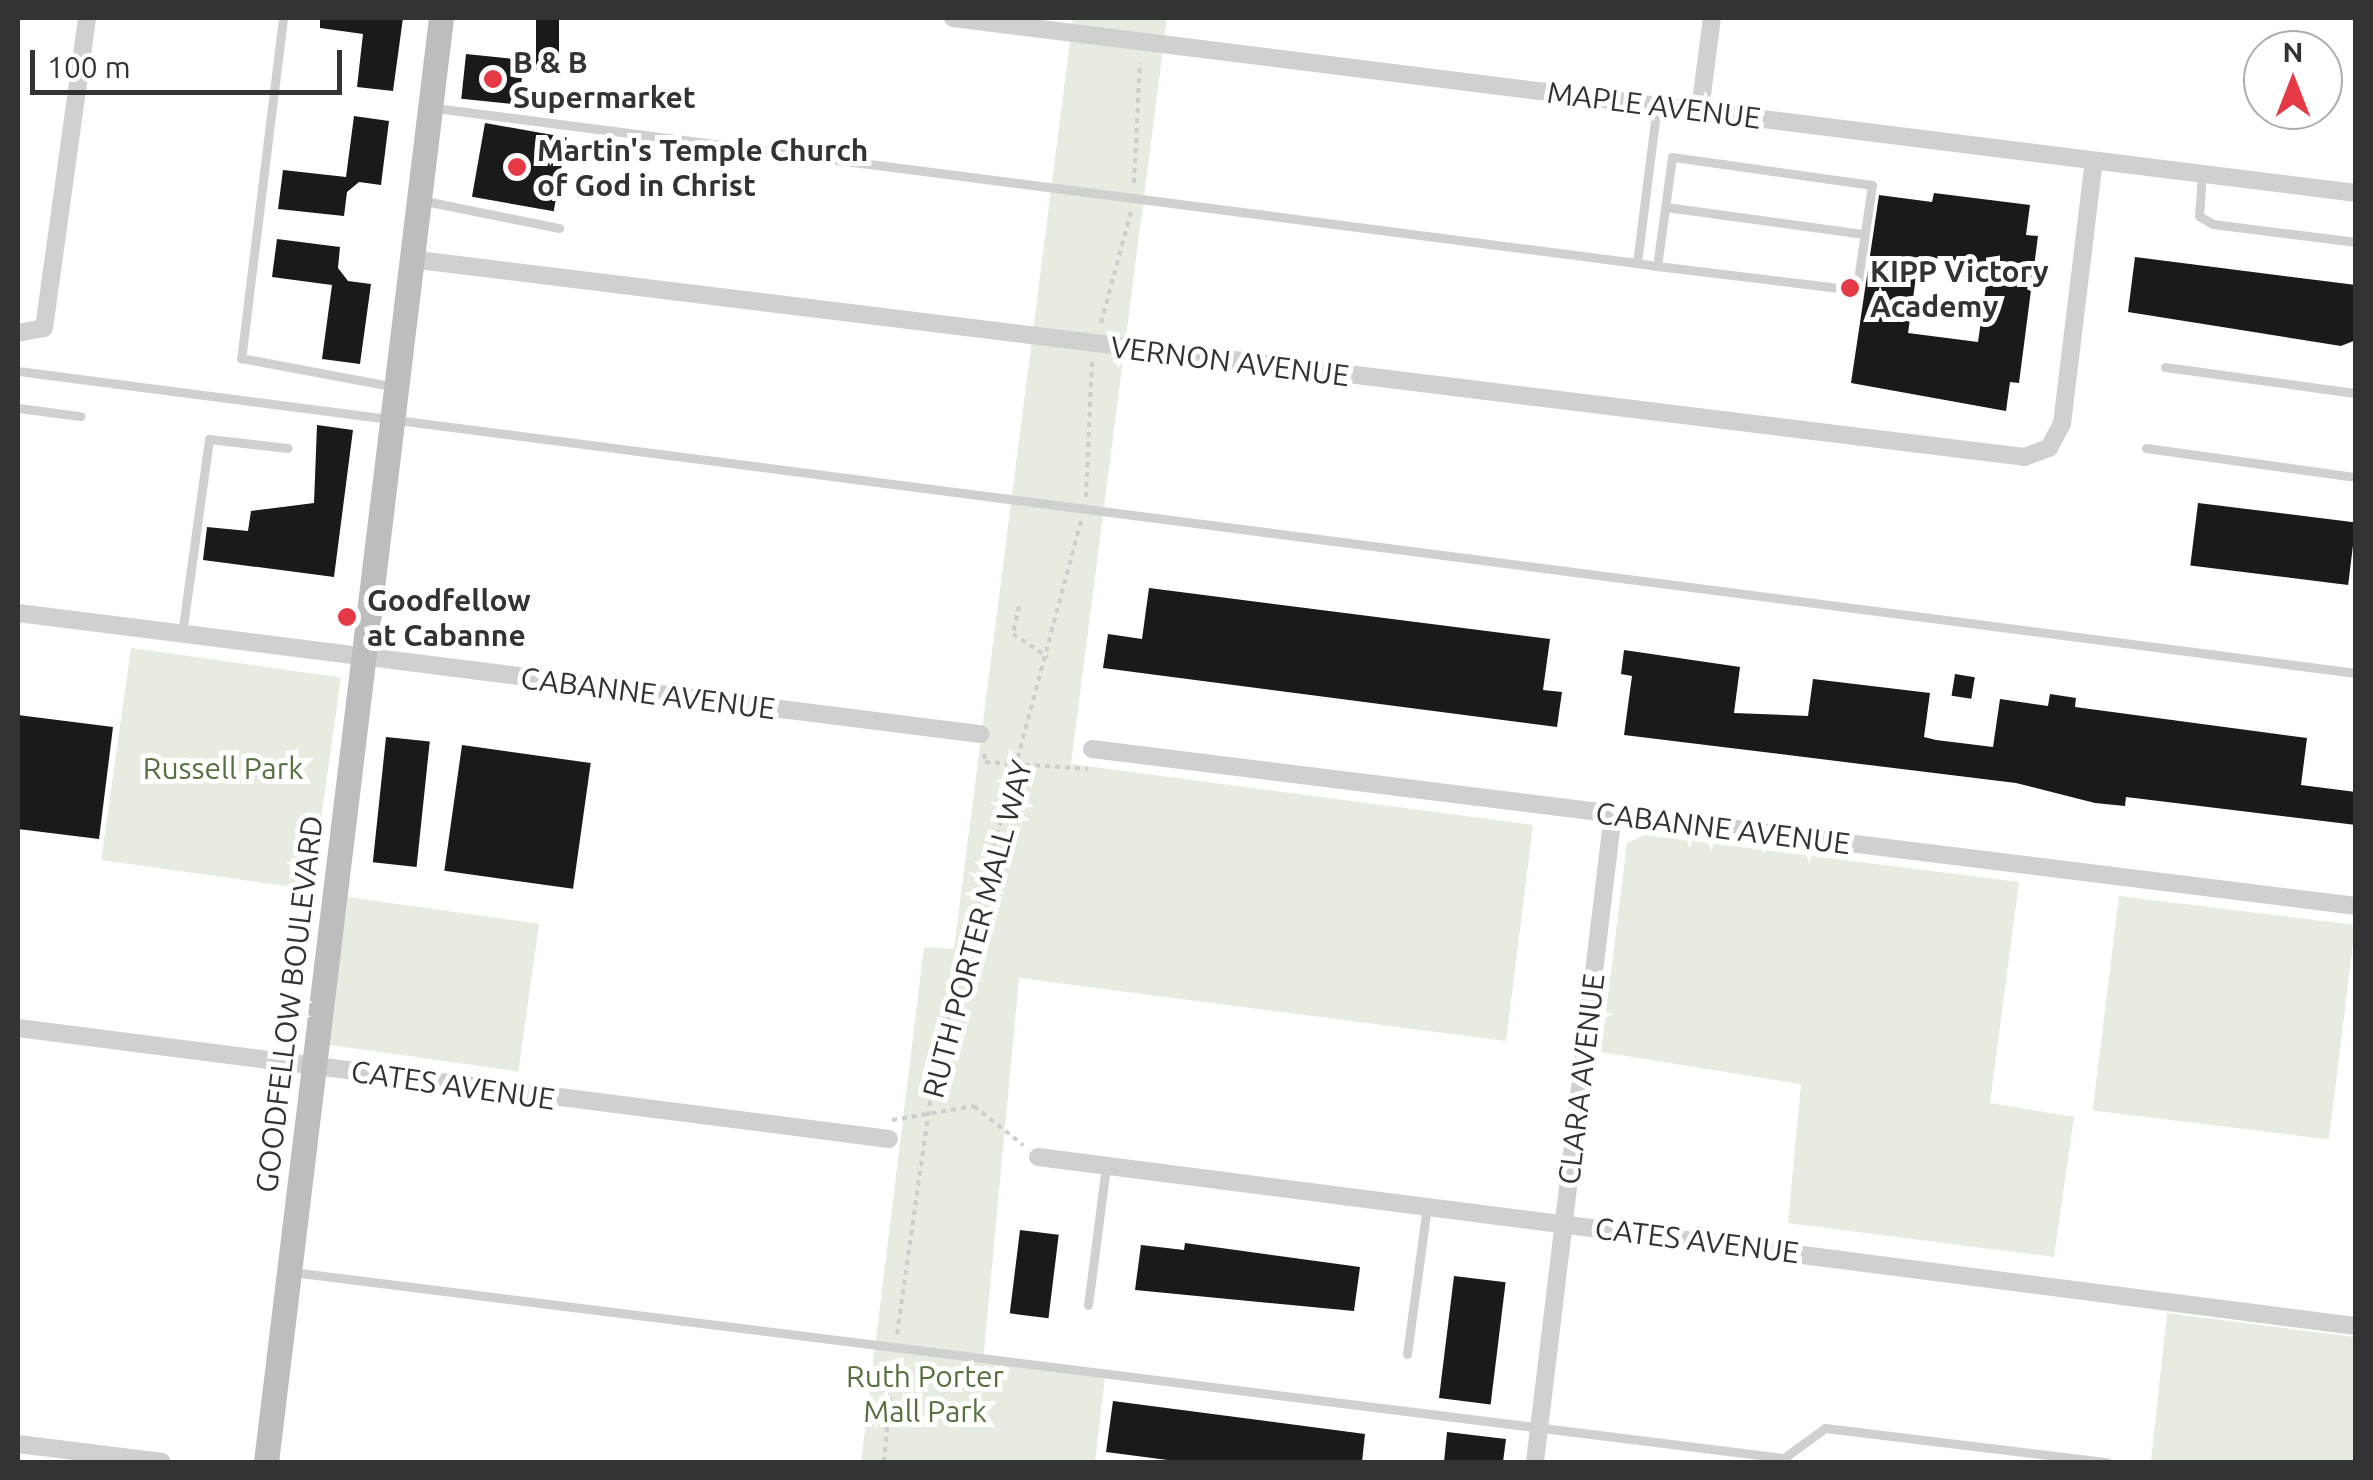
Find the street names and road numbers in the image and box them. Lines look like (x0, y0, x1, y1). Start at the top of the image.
street label: MAPLE AVENUE (1545, 74, 1763, 136)
street label: VERNON AVENUE (1109, 329, 1351, 393)
street label: CABANNE AVENUE (519, 660, 777, 726)
street label: RUTH PORTER MALL WAY (915, 756, 1039, 1102)
street label: CABANNE AVENUE (1594, 795, 1852, 861)
street label: GOODFELLOW BOULEVARD (248, 813, 330, 1195)
street label: CLARA AVENUE (1550, 971, 1612, 1187)
street label: CATES AVENUE (349, 1053, 557, 1117)
street label: CATES AVENUE (1593, 1210, 1801, 1270)

